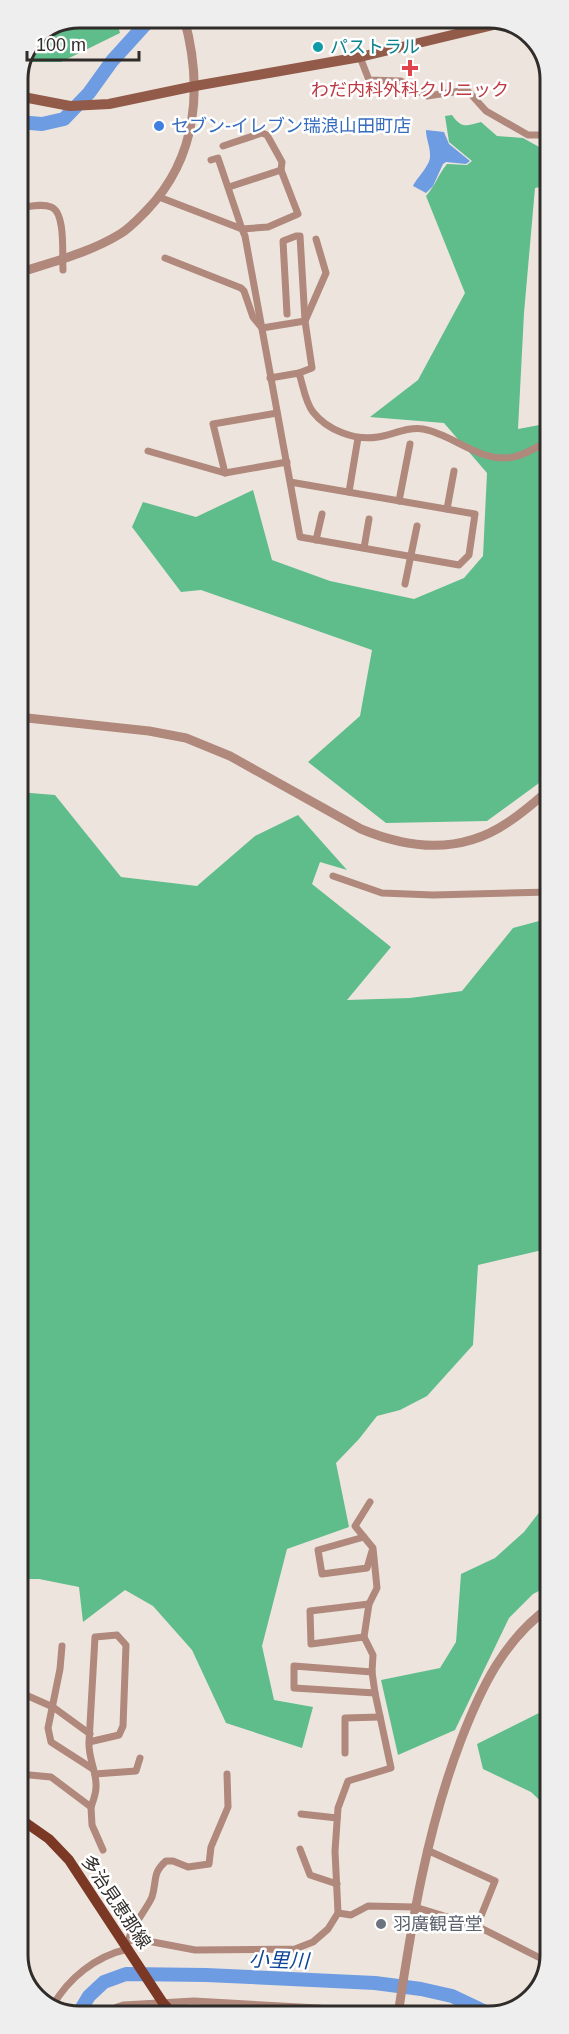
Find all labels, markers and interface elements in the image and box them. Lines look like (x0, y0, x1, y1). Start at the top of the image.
scale bar (27, 24, 140, 62)
text: 100 m (36, 35, 86, 55)
place label: パストラル (330, 37, 420, 57)
marker: パストラル (311, 40, 325, 54)
marker: わだ内科外科クリニック (401, 59, 419, 77)
place label: わだ内科外科クリニック (311, 80, 509, 100)
place label: セブン-イレブン瑞浪山田町店 (171, 116, 411, 136)
marker: セブン-イレブン瑞浪山田町店 (152, 119, 166, 133)
street label: 多治見恵那線 (78, 1852, 154, 1952)
place label: 羽廣観音堂 (393, 1914, 483, 1934)
marker: 羽廣観音堂 (374, 1917, 388, 1931)
water label: 小里川 (249, 1948, 311, 1972)

